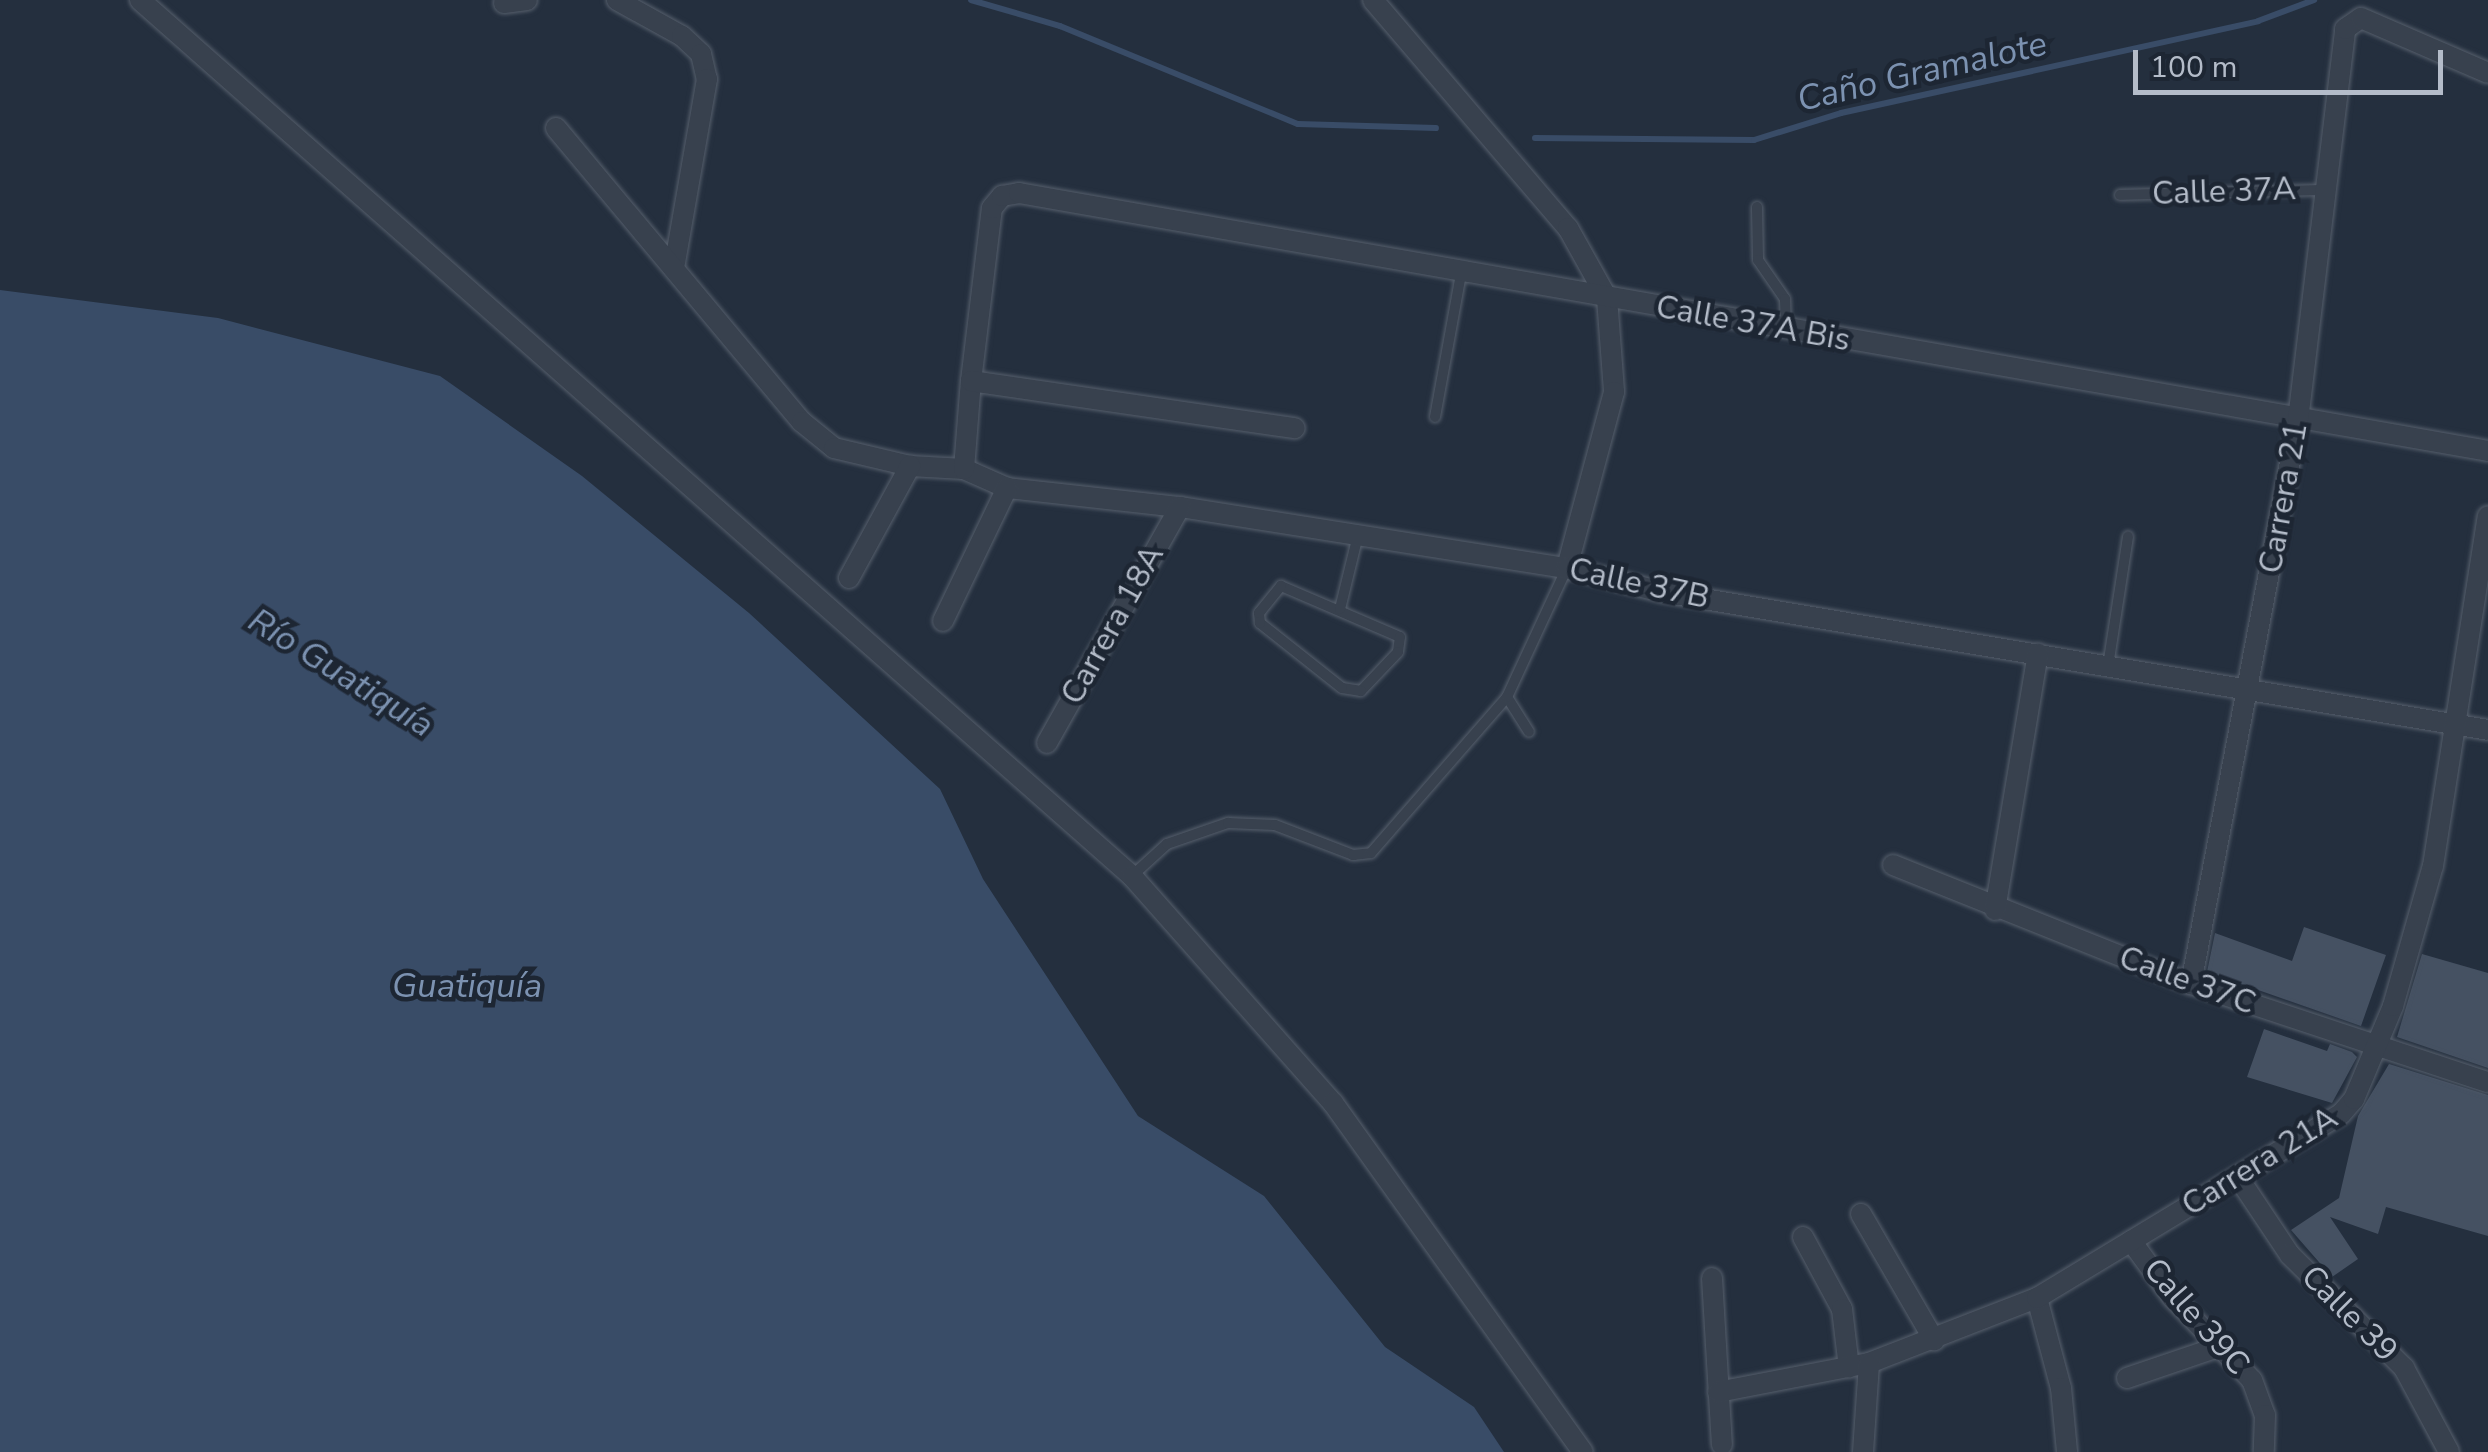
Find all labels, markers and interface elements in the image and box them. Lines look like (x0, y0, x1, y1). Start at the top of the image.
water label: Caño Gramalote (1793, 23, 2051, 121)
scale bar (2138, 30, 2448, 92)
text: 100 m (2150, 47, 2237, 88)
street label: Calle 37A (2152, 170, 2296, 214)
street label: Calle 37A Bis (1653, 288, 1853, 360)
street label: Carrera 21 (2252, 420, 2316, 576)
street label: Carrera 18A (1054, 539, 1172, 711)
street label: Calle 37B (1566, 550, 1712, 618)
water label: Río Guatiquía (241, 599, 441, 747)
street label: Calle 37C (2114, 939, 2260, 1023)
water label: Guatiquía (392, 965, 542, 1007)
street label: Carrera 21A (2175, 1099, 2345, 1225)
street label: Calle 39C (2135, 1251, 2257, 1383)
street label: Calle 39 (2293, 1258, 2405, 1370)

